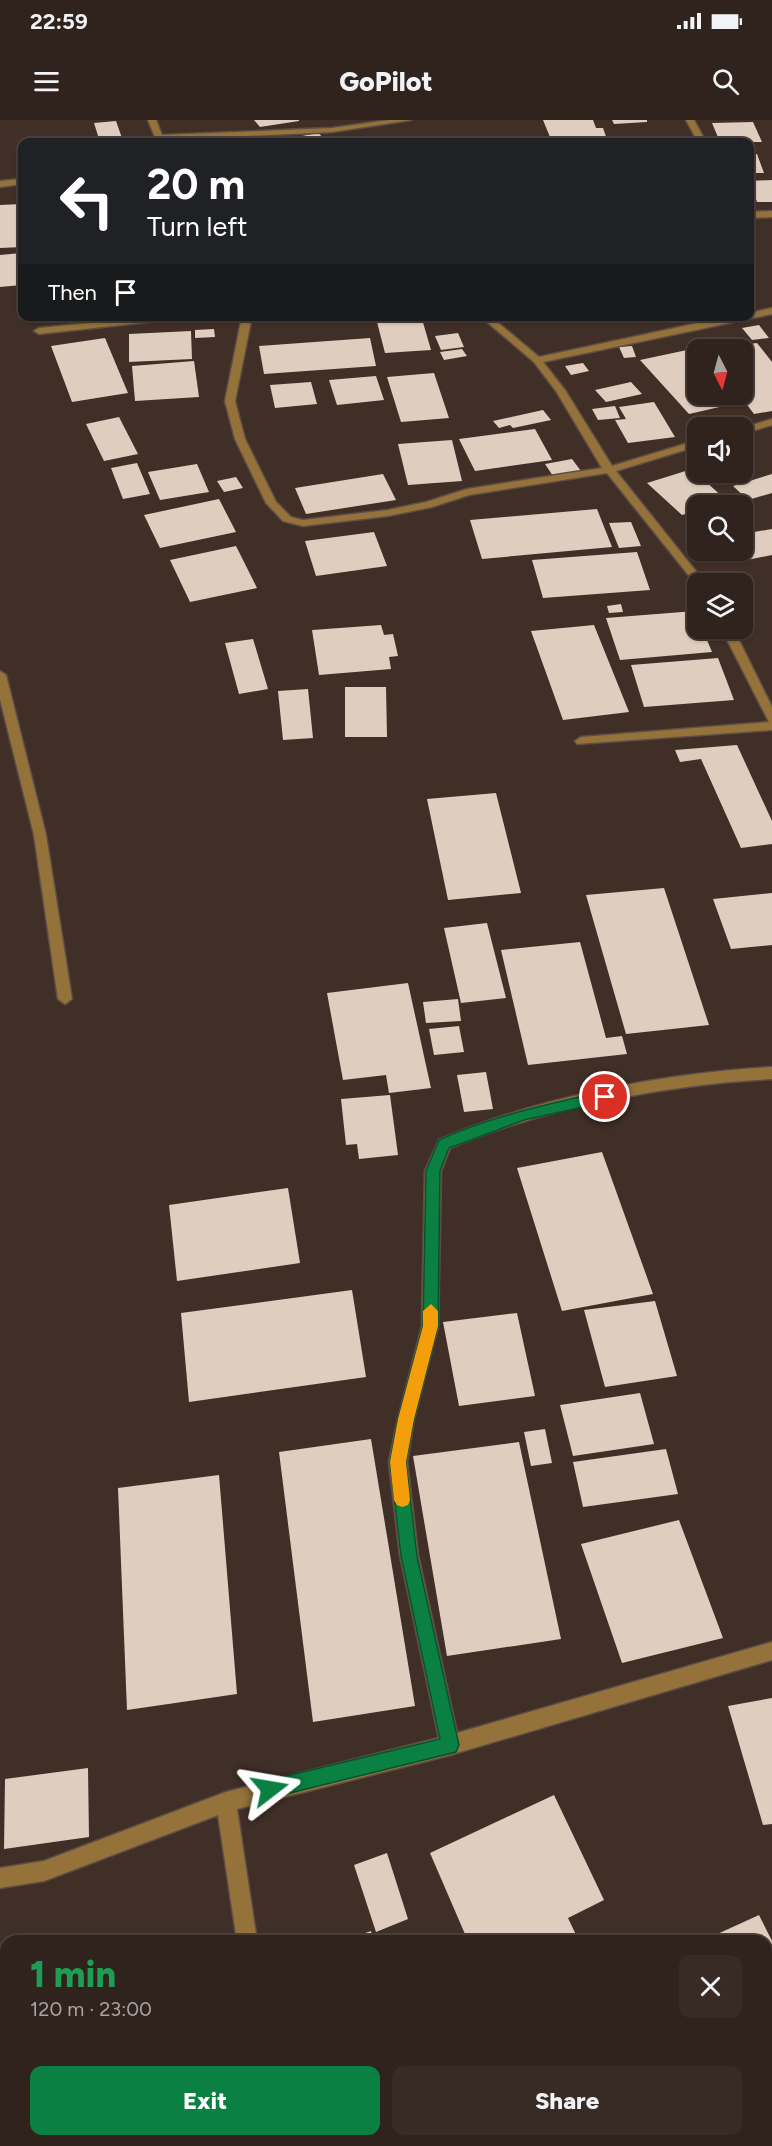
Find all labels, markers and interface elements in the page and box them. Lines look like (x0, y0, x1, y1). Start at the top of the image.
text: 22:59 (30, 8, 88, 35)
icon: menu (30, 65, 63, 98)
text: GoPilot (339, 65, 433, 98)
icon: search (709, 65, 742, 98)
text: 20 m (147, 159, 245, 210)
icon: left (48, 162, 126, 240)
text: Turn left (147, 210, 247, 243)
icon: arrive (109, 276, 142, 309)
text: Then (48, 279, 97, 306)
north arrow (687, 339, 753, 405)
map controls (687, 339, 753, 639)
button: sound (687, 417, 753, 483)
button: search (687, 495, 753, 561)
button: layers (687, 573, 753, 639)
pin (579, 1071, 630, 1122)
icon: arrive (588, 1080, 621, 1113)
position arrow (238, 1757, 302, 1821)
text: 1 min (30, 1953, 116, 1996)
button: close (679, 1955, 742, 2018)
text: 120 m · 23:00 (30, 1997, 152, 2021)
button: Exit (30, 2066, 380, 2135)
button: Share (392, 2066, 742, 2135)

